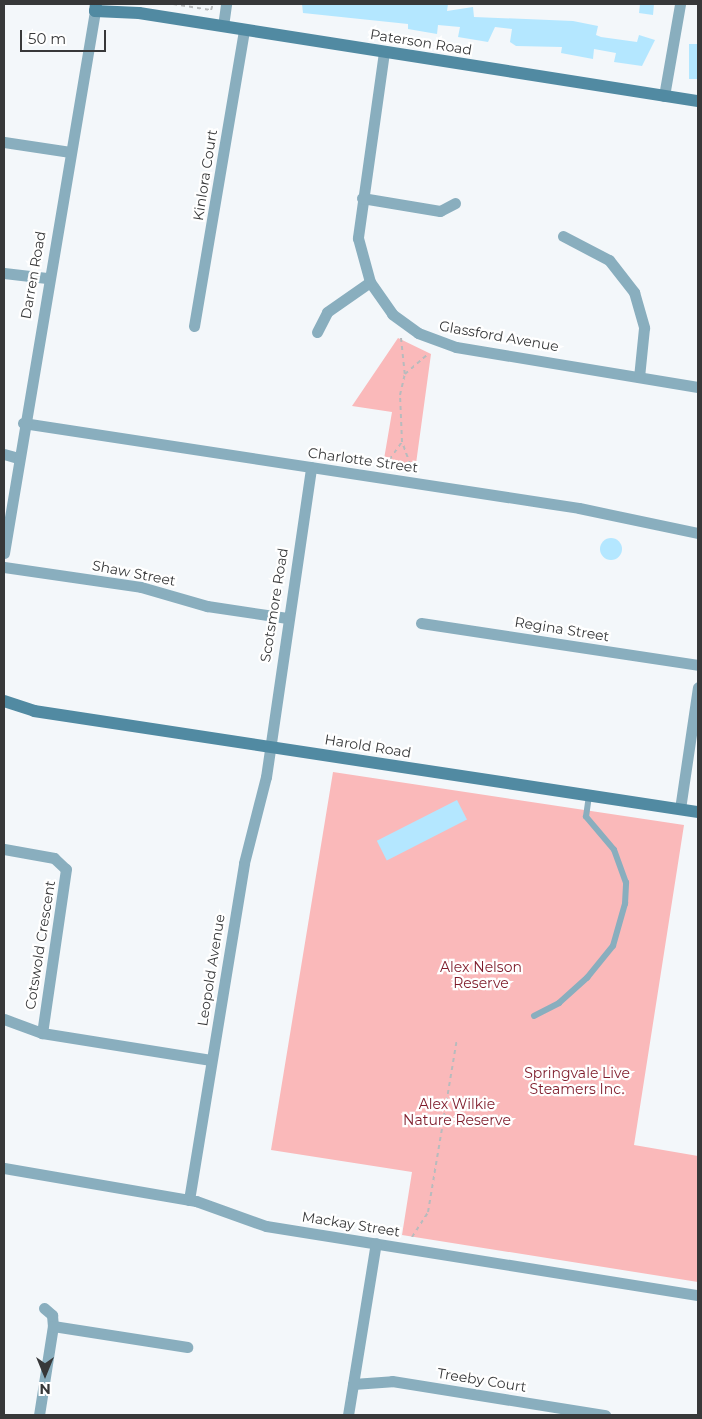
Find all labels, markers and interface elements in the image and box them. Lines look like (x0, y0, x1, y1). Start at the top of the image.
scale bar (22, 20, 109, 52)
street label: Paterson Road (369, 26, 473, 58)
text: 50 m (28, 29, 66, 48)
street label: Kinlora Court (190, 128, 220, 222)
street label: Darren Road (17, 230, 49, 320)
street label: Glassford Avenue (438, 317, 560, 355)
street label: Charlotte Street (307, 444, 419, 476)
street label: Scotsmore Road (257, 547, 291, 663)
street label: Shaw Street (91, 557, 177, 589)
street label: Regina Street (513, 613, 611, 645)
street label: Harold Road (324, 731, 412, 761)
street label: Cotswold Crescent (21, 879, 59, 1011)
street label: Leopold Avenue (194, 913, 228, 1027)
park label: Alex Nelson Reserve (440, 959, 522, 992)
park label: Springvale Live Steamers Inc. (524, 1065, 630, 1098)
park label: Alex Wilkie Nature Reserve (403, 1096, 511, 1128)
street label: Mackay Street (301, 1208, 401, 1240)
north arrow (20, 1349, 70, 1399)
street label: Treeby Court (436, 1365, 528, 1395)
text: N (39, 1380, 51, 1398)

